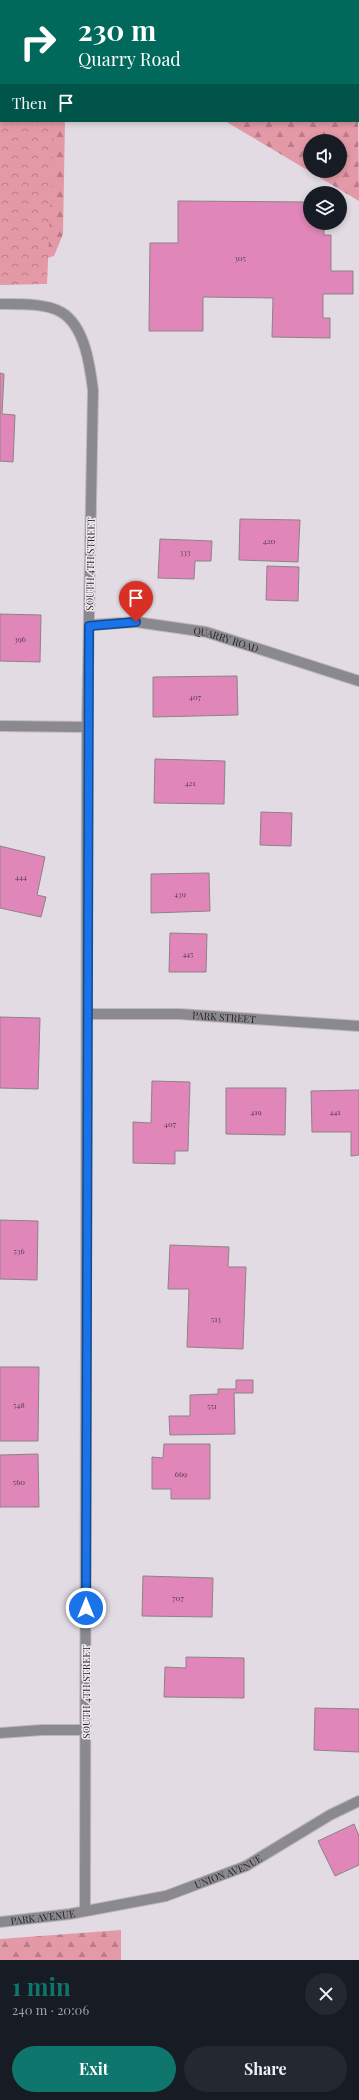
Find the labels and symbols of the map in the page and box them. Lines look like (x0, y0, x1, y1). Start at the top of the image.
house number: 305 (234, 252, 246, 263)
street label: SOUTH 4TH STREET (82, 517, 98, 611)
house number: 420 (263, 535, 275, 546)
house number: 333 (180, 546, 191, 557)
pin (119, 581, 153, 622)
street label: QUARRY ROAD (192, 623, 261, 655)
house number: 396 (14, 633, 26, 644)
house number: 407 (189, 691, 202, 702)
house number: 421 (185, 777, 195, 788)
house number: 444 (15, 871, 27, 882)
house number: 439 (174, 888, 186, 899)
house number: 445 (182, 948, 194, 959)
street label: PARK STREET (192, 1008, 256, 1026)
house number: 419 (251, 1106, 261, 1117)
house number: 441 (330, 1106, 340, 1117)
house number: 407 (164, 1118, 177, 1129)
house number: 536 (13, 1245, 25, 1256)
house number: 513 (211, 1313, 221, 1324)
house number: 548 (13, 1399, 25, 1410)
house number: 551 (207, 1400, 217, 1411)
house number: 669 (175, 1468, 187, 1479)
house number: 560 (13, 1476, 25, 1487)
position arrow (65, 1587, 107, 1629)
house number: 707 (172, 1592, 184, 1603)
street label: SOUTH 4TH STREET (79, 1645, 93, 1739)
street label: UNION AVENUE (192, 1851, 265, 1892)
street label: PARK AVENUE (10, 1906, 76, 1928)

